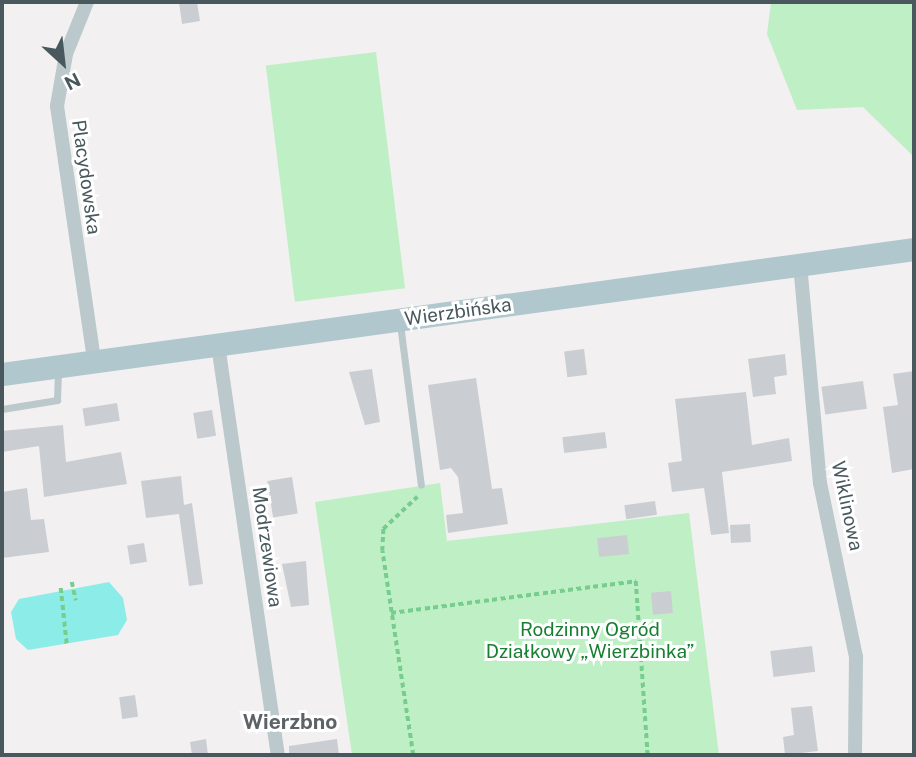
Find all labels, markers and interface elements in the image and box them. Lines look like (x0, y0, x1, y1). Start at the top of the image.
north arrow (28, 28, 98, 98)
text: N (61, 69, 84, 95)
street label: Placydowska (67, 118, 105, 236)
street label: Wierzbińska (403, 293, 513, 331)
street label: Wiklinowa (826, 459, 868, 553)
street label: Modrzewiowa (247, 485, 287, 609)
park label: Rodzinny Ogród Działkowy „Wierzbinka” (486, 619, 694, 663)
district label: Wierzbno (243, 709, 337, 735)

